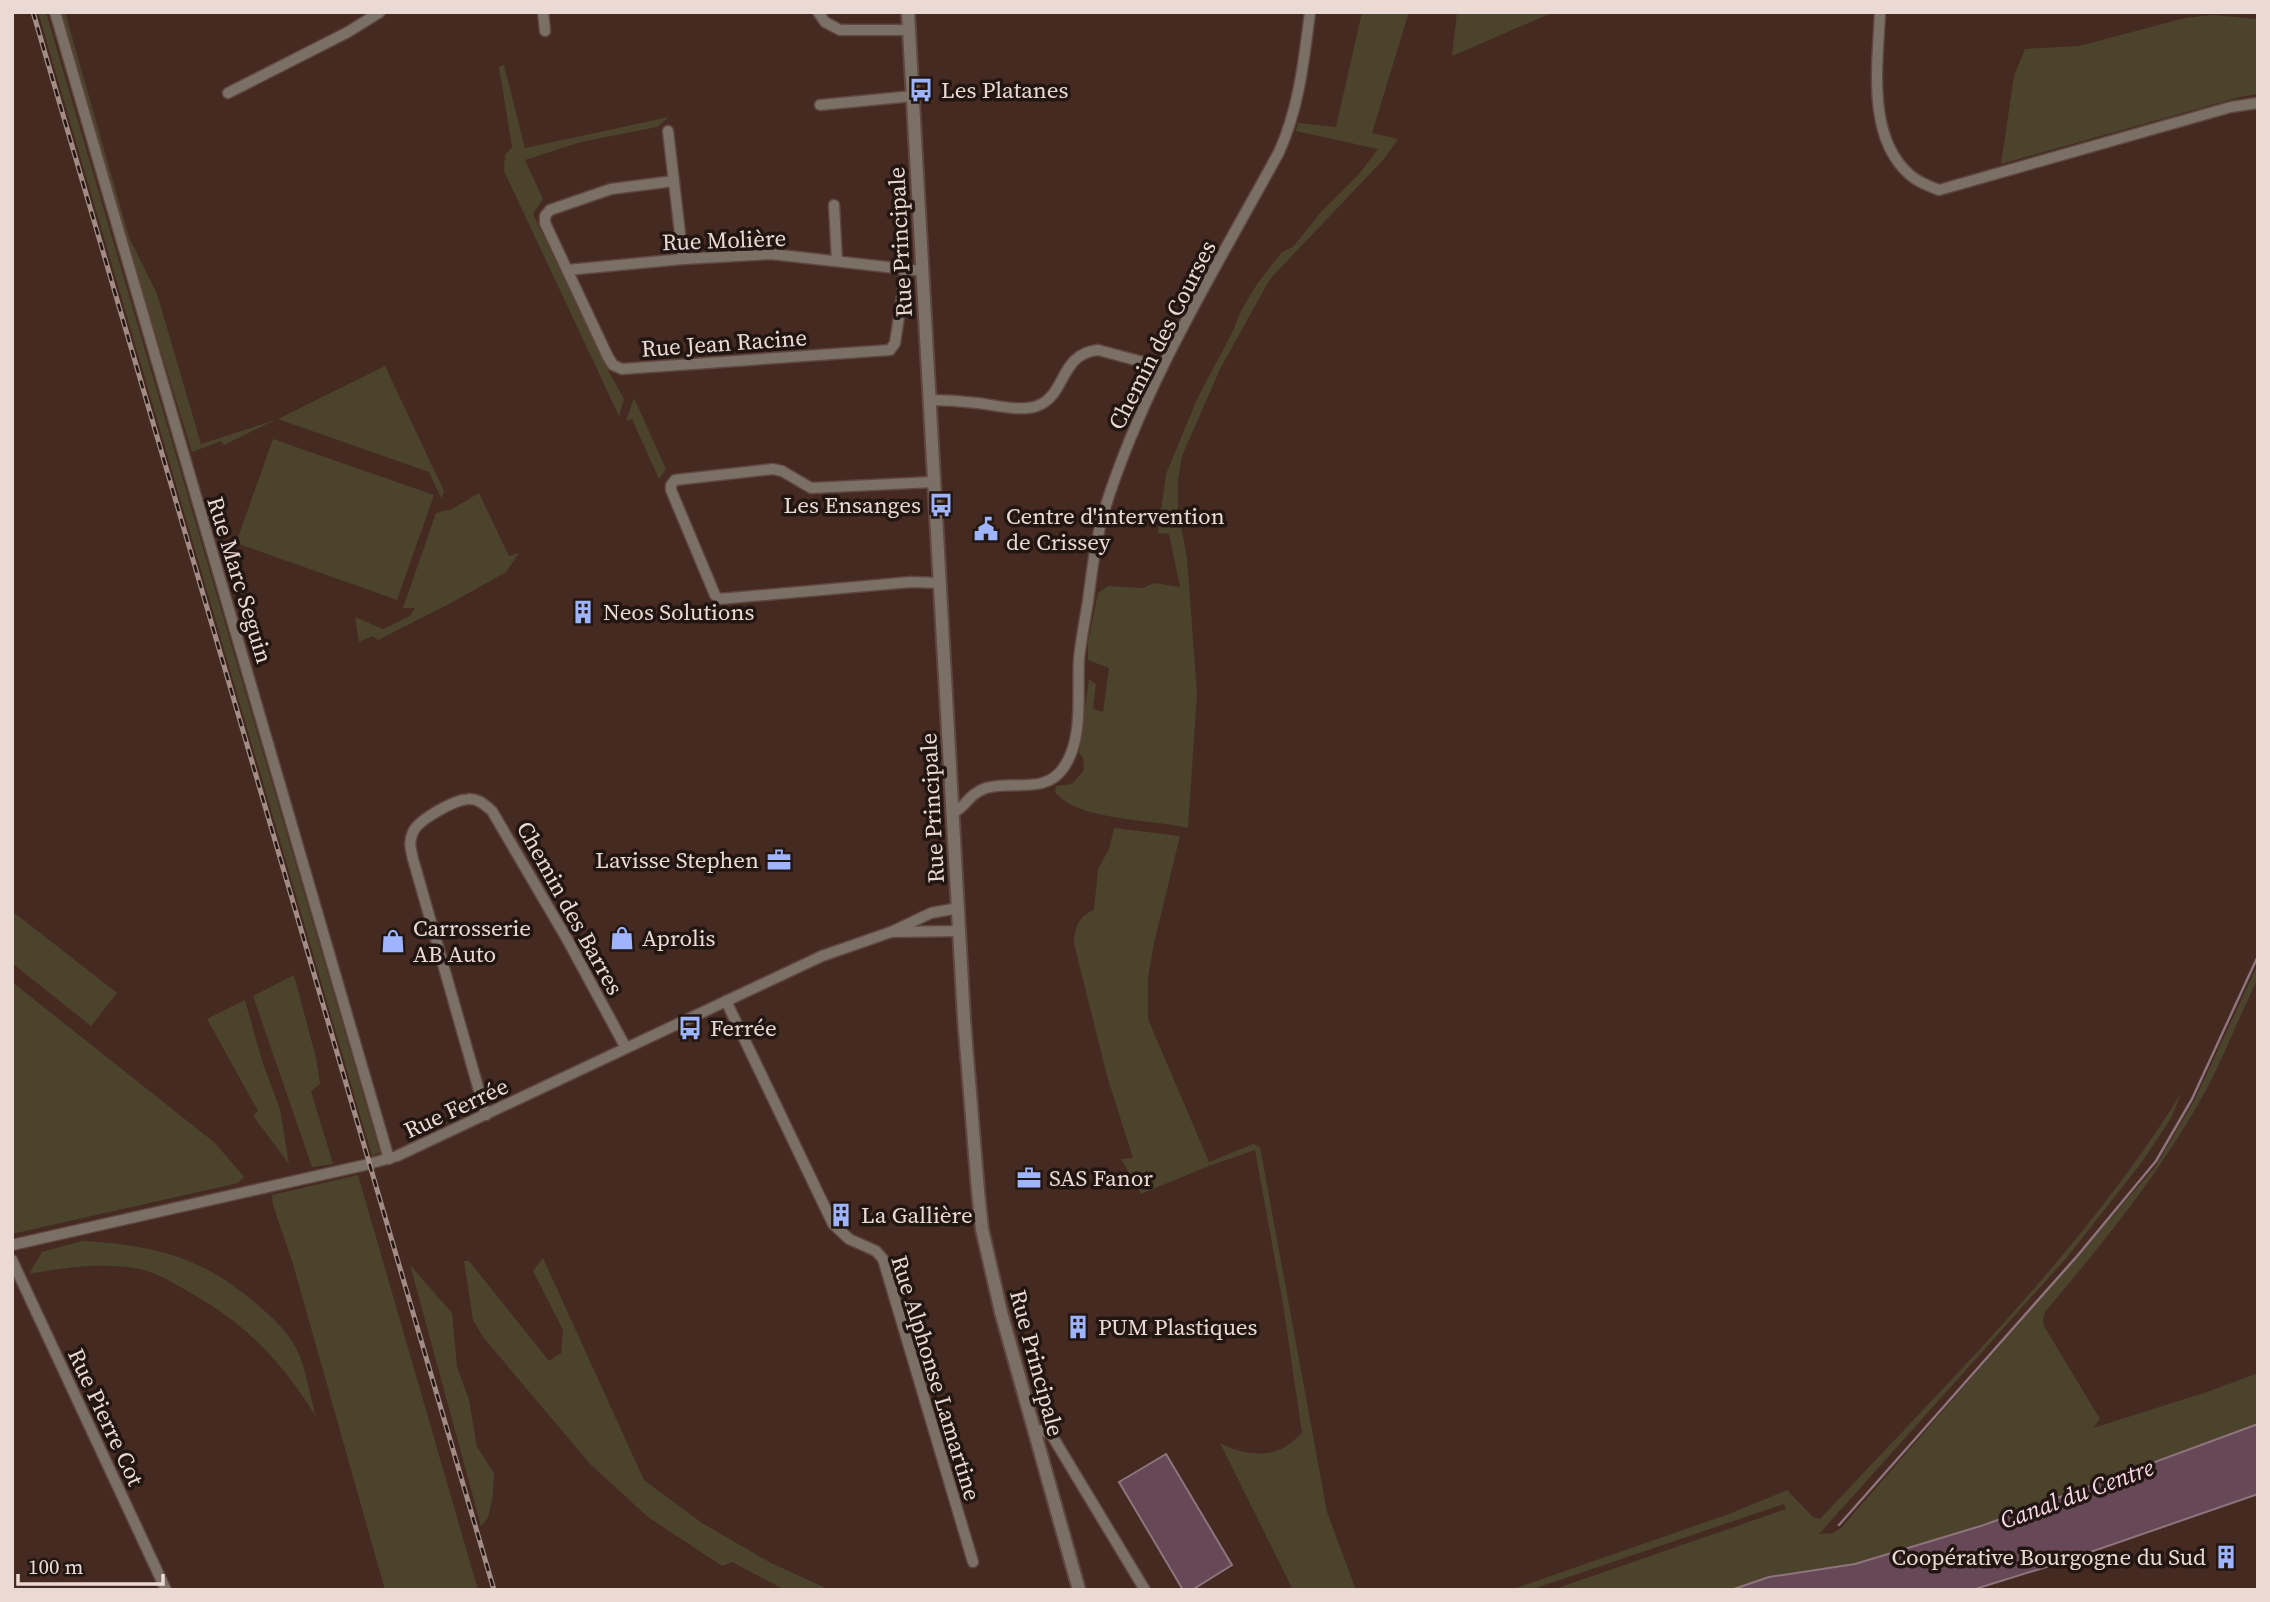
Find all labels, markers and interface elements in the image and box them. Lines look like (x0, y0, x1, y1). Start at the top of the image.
place label: Les Platanes (941, 74, 1068, 106)
bus stop icon: Les Platanes (907, 76, 935, 104)
street label: Rue Principale (880, 166, 920, 318)
street label: Rue Molière (661, 222, 787, 258)
street label: Chemin des Courses (1100, 235, 1224, 435)
street label: Rue Jean Racine (640, 321, 808, 365)
place label: Les Ensanges (784, 489, 921, 521)
bus stop icon: Les Ensanges (927, 491, 955, 519)
street label: Rue Marc Seguin (199, 493, 281, 667)
place label: Centre d'intervention de Crissey (1006, 500, 1225, 558)
public building icon: Centre d'intervention de Crissey (972, 515, 1000, 543)
place label: Neos Solutions (603, 596, 754, 628)
building icon: Neos Solutions (569, 598, 597, 626)
street label: Rue Principale (912, 732, 952, 884)
street label: Chemin des Barres (509, 815, 631, 1001)
place label: Lavisse Stephen (595, 844, 759, 876)
office icon: Lavisse Stephen (765, 846, 793, 874)
place label: Carrosserie AB Auto (413, 912, 531, 970)
place label: Aprolis (642, 922, 716, 954)
shop icon: Aprolis (608, 924, 636, 952)
shop icon: Carrosserie AB Auto (379, 927, 407, 955)
place label: Ferrée (710, 1012, 777, 1044)
bus stop icon: Ferrée (676, 1014, 704, 1042)
street label: Rue Ferrée (399, 1070, 513, 1146)
place label: SAS Fanor (1049, 1162, 1153, 1194)
office icon: SAS Fanor (1015, 1164, 1043, 1192)
place label: La Gallière (861, 1199, 973, 1231)
building icon: La Gallière (827, 1201, 855, 1229)
street label: Rue Alphonse Lamartine (883, 1251, 989, 1505)
street label: Rue Principale (1002, 1286, 1072, 1440)
place label: PUM Plastiques (1098, 1311, 1258, 1343)
building icon: PUM Plastiques (1064, 1313, 1092, 1341)
street label: Rue Pierre Cot (60, 1343, 152, 1491)
water label: Canal du Centre (1995, 1450, 2158, 1537)
place label: Coopérative Bourgogne du Sud (1892, 1541, 2206, 1573)
scale bar (18, 1542, 163, 1586)
building icon: Coopérative Bourgogne du Sud (2212, 1543, 2240, 1571)
text: 100 m (28, 1552, 83, 1581)

